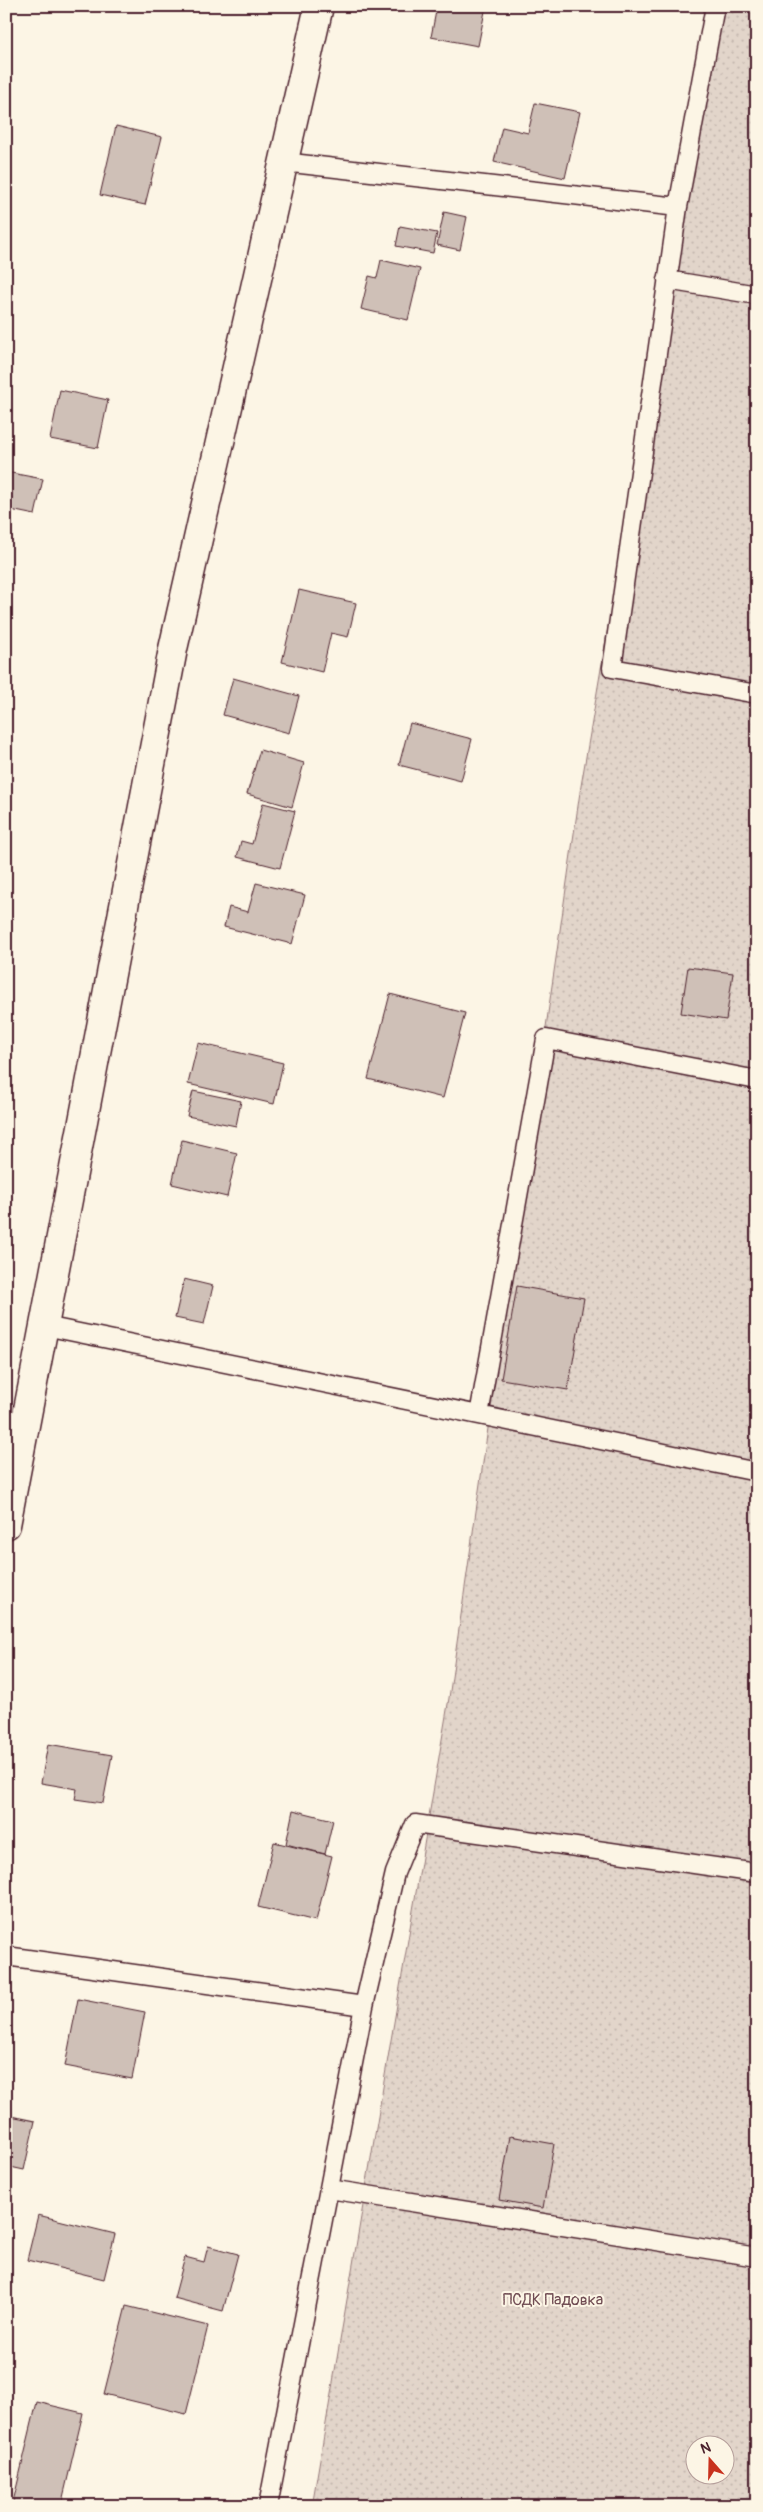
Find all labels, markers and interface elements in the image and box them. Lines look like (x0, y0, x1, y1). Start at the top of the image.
park label: ПСДК Падовка (503, 2290, 603, 2310)
north arrow (686, 2434, 736, 2484)
text: N (698, 2439, 713, 2458)

